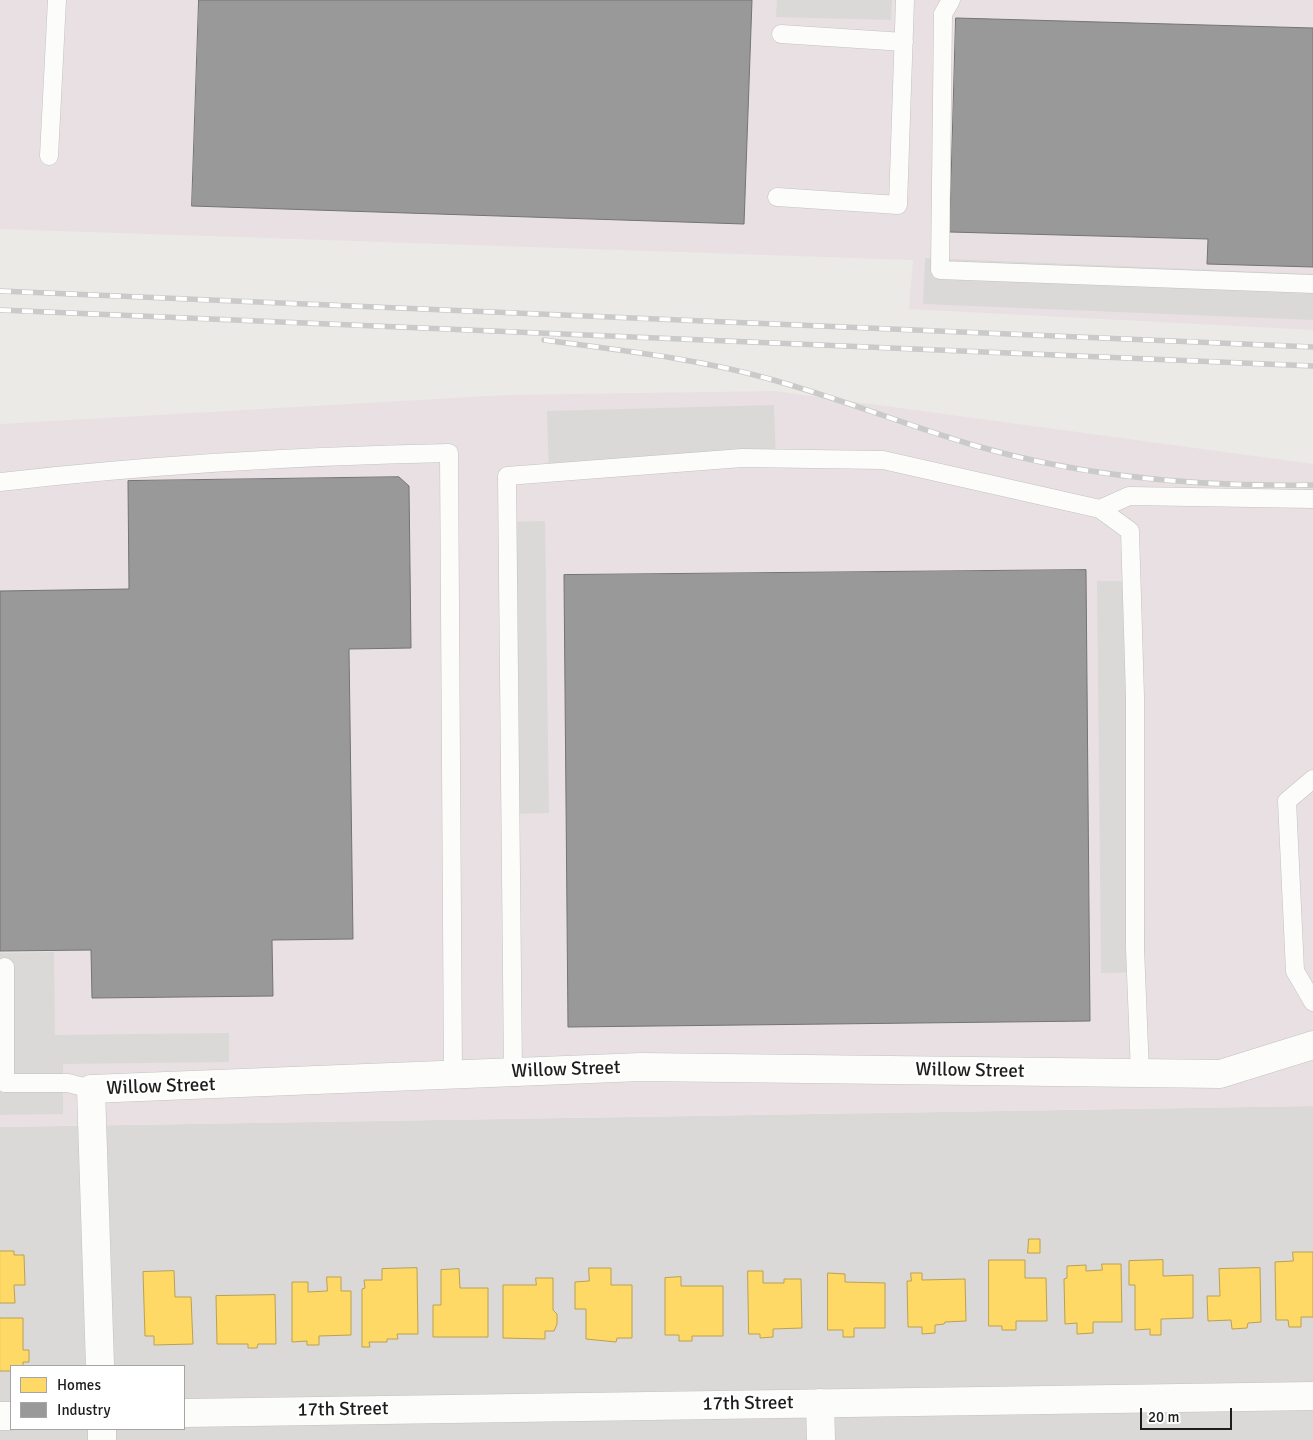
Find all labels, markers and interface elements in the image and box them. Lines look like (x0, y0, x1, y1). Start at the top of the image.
street label: Willow Street (511, 1057, 621, 1083)
street label: Willow Street (915, 1059, 1025, 1083)
street label: Willow Street (106, 1074, 216, 1100)
legend (10, 1365, 185, 1430)
text: Homes (57, 1376, 101, 1394)
street label: 17th Street (702, 1392, 794, 1416)
street label: 17th Street (297, 1398, 389, 1422)
scale bar (1143, 1398, 1236, 1430)
text: Industry (57, 1401, 110, 1419)
text: 20 m (1148, 1408, 1179, 1426)

